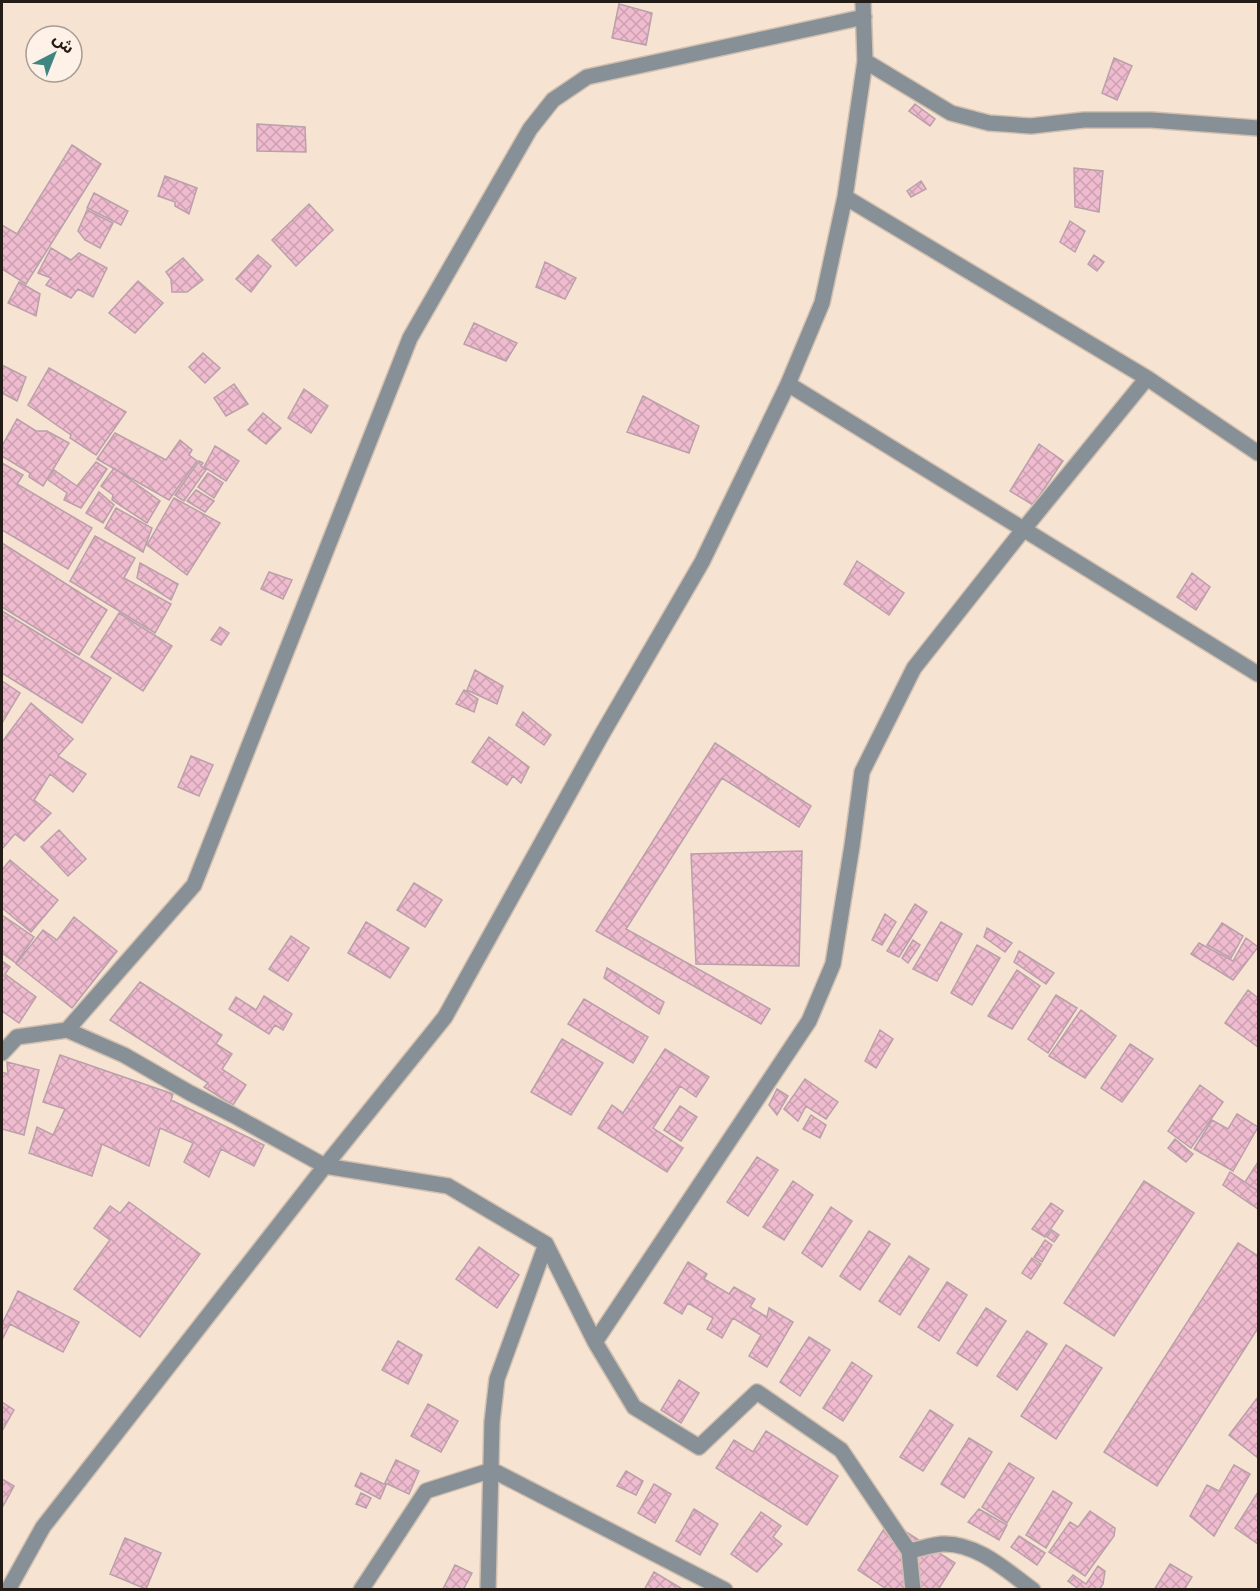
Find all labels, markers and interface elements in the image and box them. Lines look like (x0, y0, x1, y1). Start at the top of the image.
north arrow (24, 24, 84, 84)
text: ش (49, 30, 78, 58)

